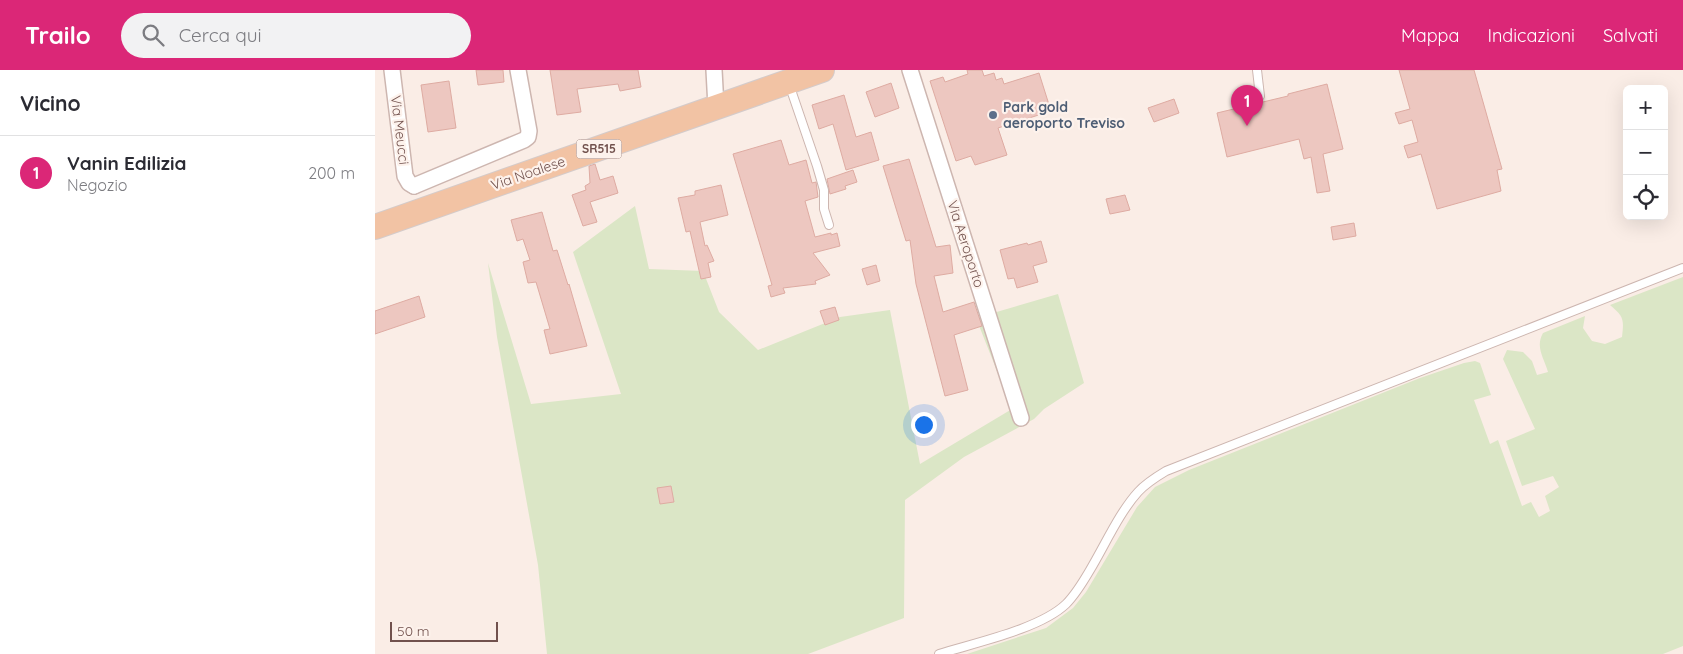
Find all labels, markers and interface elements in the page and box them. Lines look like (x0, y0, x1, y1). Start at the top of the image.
search box (121, 13, 471, 58)
text: Trailo (25, 20, 91, 50)
icon: search (139, 21, 167, 49)
text: Cerca qui (179, 23, 262, 47)
text: Mappa (1401, 24, 1459, 47)
text: Indicazioni (1487, 24, 1575, 47)
text: Salvati (1603, 24, 1658, 47)
pin: 1 (1231, 85, 1263, 126)
map controls (1623, 85, 1668, 220)
button: + (1623, 85, 1668, 130)
text: Vicino (20, 90, 81, 116)
street label: Via Meucci (387, 94, 413, 166)
place label: Park gold aeroporto Treviso (1003, 98, 1125, 132)
marker: Park gold aeroporto Treviso (987, 109, 999, 121)
button: − (1623, 130, 1668, 175)
road number: SR515 (577, 140, 621, 158)
text: Vanin Edilizia (67, 151, 186, 175)
street label: Via Noalese (489, 152, 568, 194)
text: 1 (33, 163, 39, 183)
text: 200 m (308, 163, 355, 183)
text: Negozio (67, 175, 128, 195)
button: locate (1623, 175, 1668, 220)
street label: Via Aeroporto (943, 198, 989, 290)
your location (911, 412, 937, 438)
scale bar (390, 619, 497, 642)
text: 50 m (397, 622, 430, 640)

